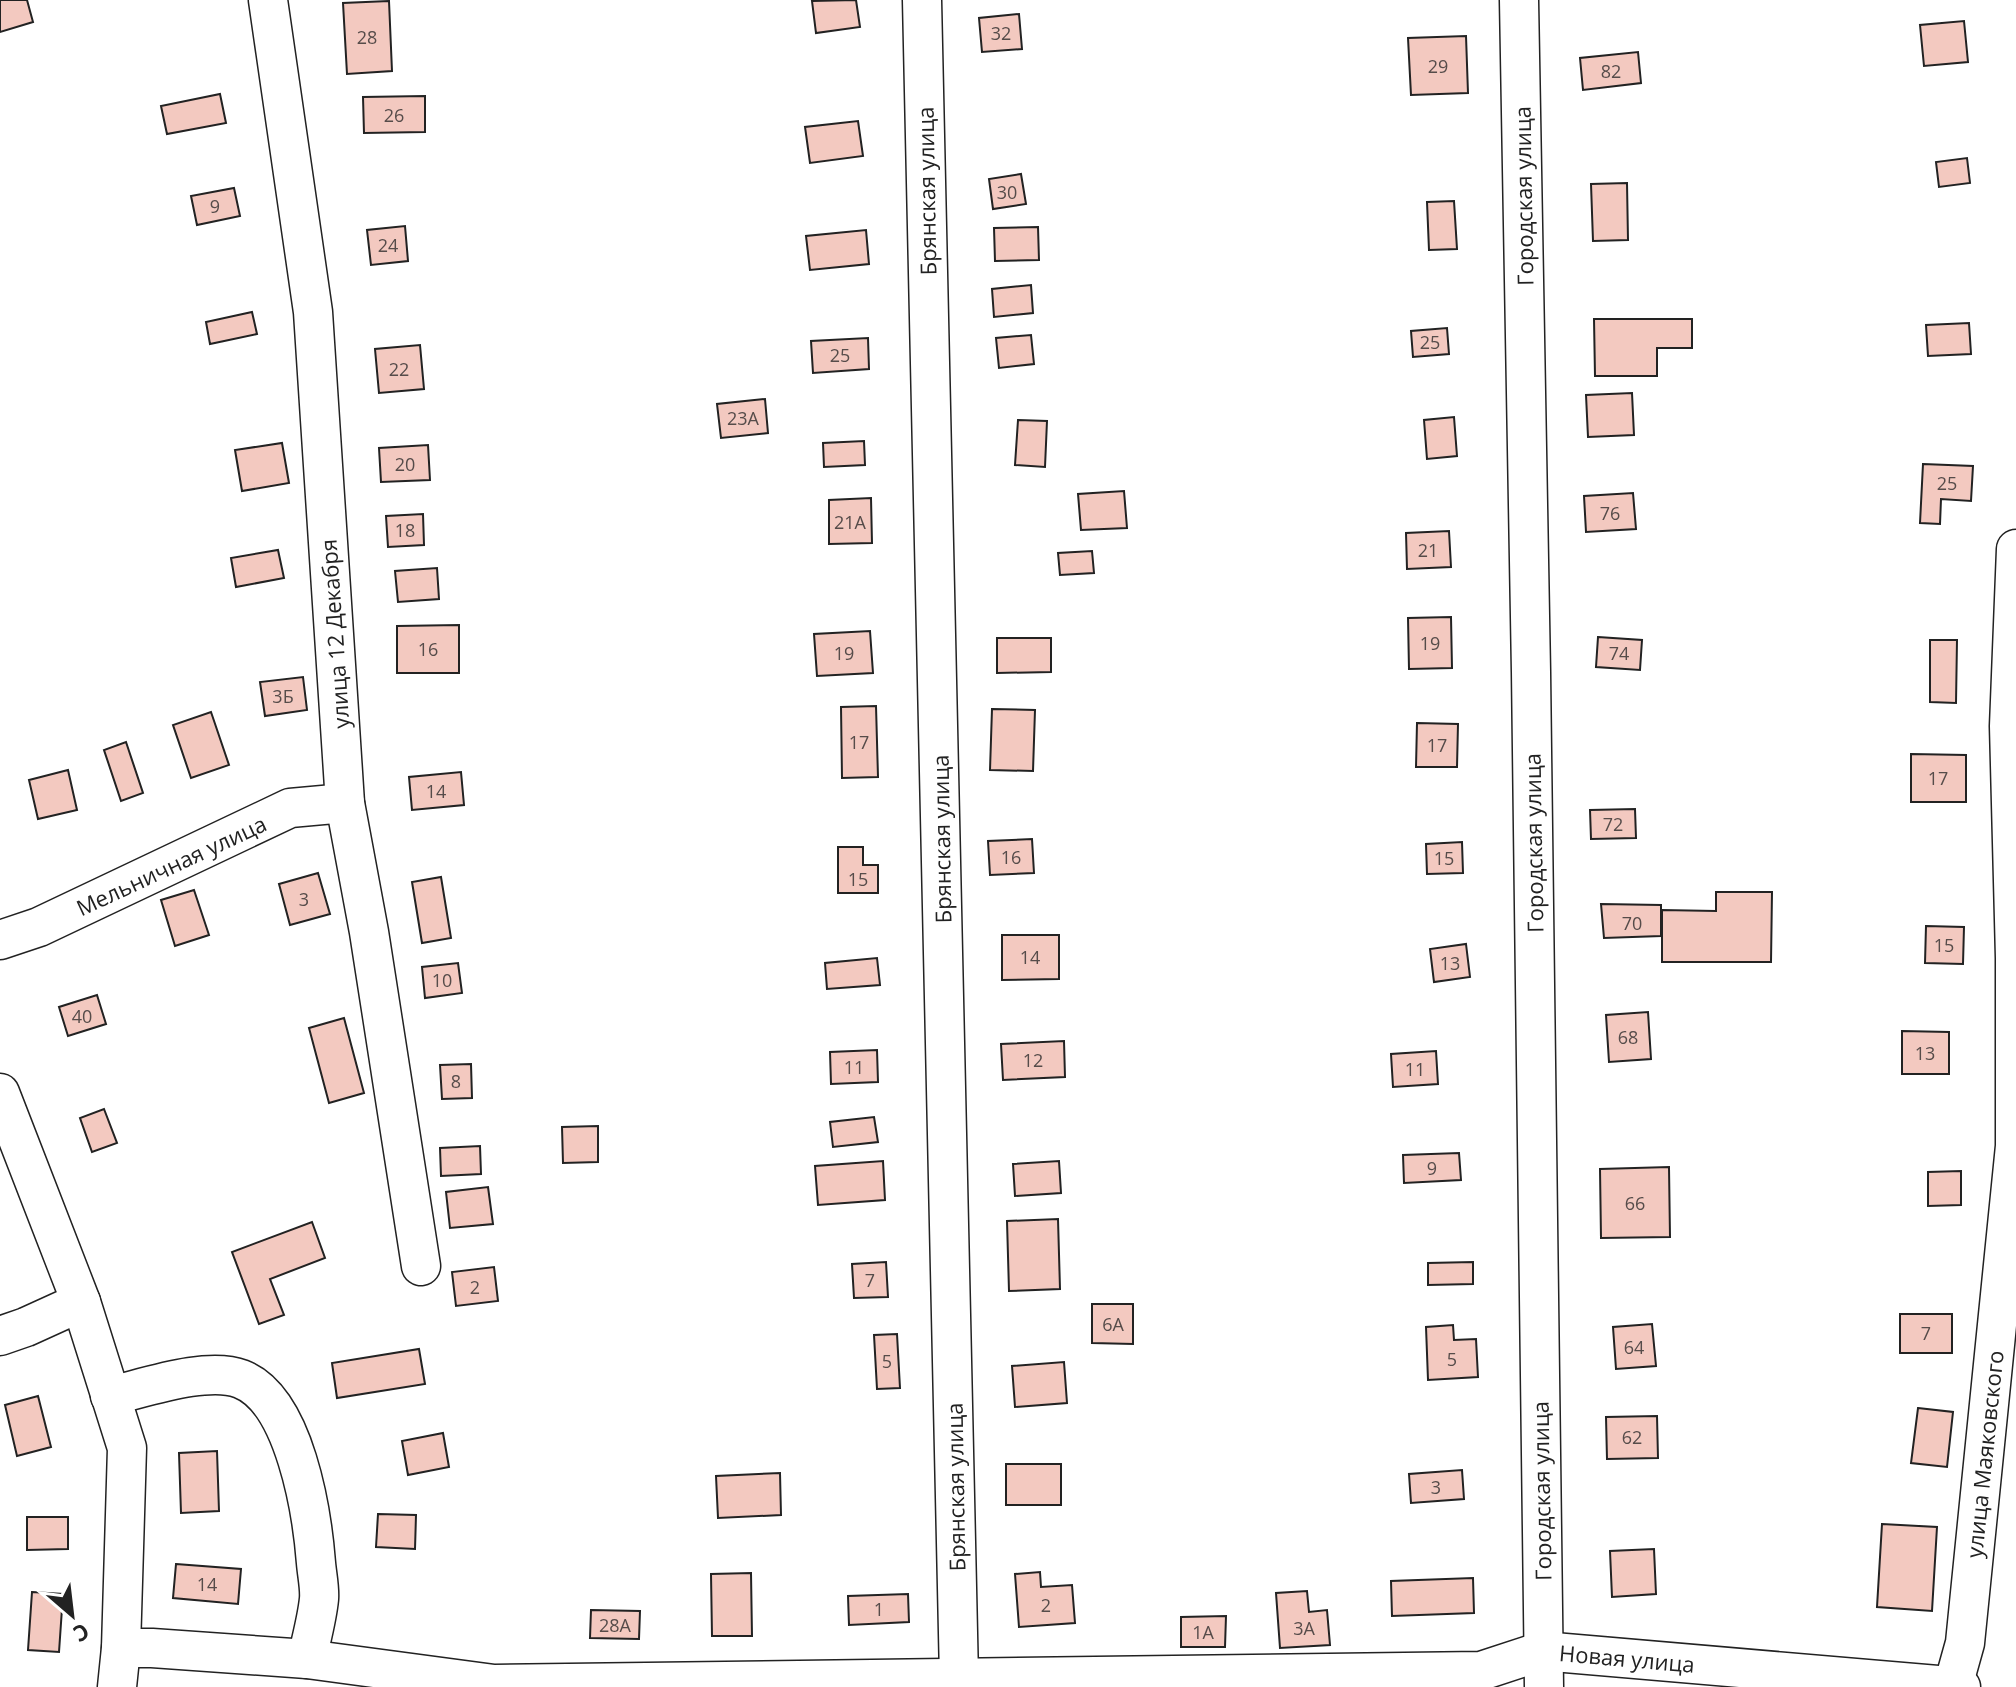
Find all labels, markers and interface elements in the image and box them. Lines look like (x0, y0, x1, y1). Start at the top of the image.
house number: 32 (991, 21, 1011, 45)
house number: 28 (357, 25, 377, 49)
house number: 29 (1428, 54, 1448, 78)
house number: 82 (1601, 59, 1621, 83)
house number: 26 (384, 103, 404, 127)
street label: Брянская улица (910, 106, 942, 276)
street label: Городская улица (1506, 106, 1540, 286)
house number: 30 (997, 180, 1017, 204)
house number: 9 (210, 194, 220, 218)
house number: 24 (378, 233, 398, 257)
house number: 25 (1420, 330, 1440, 354)
house number: 25 (830, 343, 850, 367)
house number: 22 (389, 357, 409, 381)
house number: 23А (727, 406, 760, 430)
house number: 20 (395, 452, 415, 476)
house number: 25 (1937, 471, 1957, 495)
house number: 76 (1600, 501, 1620, 525)
house number: 21А (834, 510, 867, 534)
house number: 18 (395, 518, 415, 542)
street label: улица 12 Декабря (312, 538, 356, 730)
house number: 21 (1418, 538, 1438, 562)
house number: 19 (1420, 631, 1440, 655)
house number: 16 (418, 637, 438, 661)
house number: 19 (834, 641, 854, 665)
house number: 74 (1609, 641, 1629, 665)
house number: 3Б (272, 684, 294, 708)
house number: 17 (849, 730, 869, 754)
house number: 17 (1427, 733, 1447, 757)
street label: Городская улица (1516, 753, 1550, 933)
street label: Брянская улица (925, 754, 957, 924)
house number: 17 (1928, 766, 1948, 790)
house number: 14 (426, 779, 446, 803)
street label: Мельничная улица (71, 808, 271, 922)
house number: 72 (1603, 812, 1623, 836)
house number: 16 (1001, 845, 1021, 869)
house number: 15 (1434, 846, 1454, 870)
house number: 15 (848, 867, 868, 891)
house number: 3 (299, 887, 309, 911)
house number: 70 (1622, 911, 1642, 935)
house number: 15 (1934, 933, 1954, 957)
house number: 14 (1020, 945, 1040, 969)
house number: 13 (1440, 951, 1460, 975)
house number: 10 (432, 968, 452, 992)
house number: 40 (72, 1004, 92, 1028)
house number: 68 (1618, 1025, 1638, 1049)
house number: 13 (1915, 1041, 1935, 1065)
house number: 12 (1023, 1048, 1043, 1072)
house number: 11 (844, 1055, 864, 1079)
house number: 11 (1405, 1057, 1425, 1081)
house number: 8 (451, 1069, 461, 1093)
house number: 9 (1427, 1156, 1437, 1180)
house number: 66 (1625, 1191, 1645, 1215)
house number: 7 (865, 1268, 875, 1292)
house number: 2 (470, 1275, 480, 1299)
house number: 6А (1102, 1312, 1124, 1336)
house number: 7 (1921, 1321, 1931, 1345)
house number: 64 (1624, 1335, 1644, 1359)
house number: 5 (1447, 1347, 1457, 1371)
house number: 5 (882, 1349, 892, 1373)
street label: улица Маяковского (1958, 1349, 2010, 1559)
street label: Городская улица (1524, 1401, 1558, 1581)
street label: Брянская улица (939, 1402, 971, 1572)
house number: 62 (1622, 1425, 1642, 1449)
house number: 3 (1431, 1475, 1441, 1499)
house number: 14 (197, 1572, 217, 1596)
north arrow (32, 1575, 112, 1655)
house number: 2 (1041, 1593, 1051, 1617)
house number: 1 (874, 1597, 884, 1621)
house number: 28А (599, 1613, 632, 1637)
house number: 3А (1293, 1616, 1315, 1640)
text: С (69, 1617, 95, 1650)
house number: 1А (1192, 1620, 1214, 1644)
street label: Новая улица (1558, 1637, 1696, 1679)

